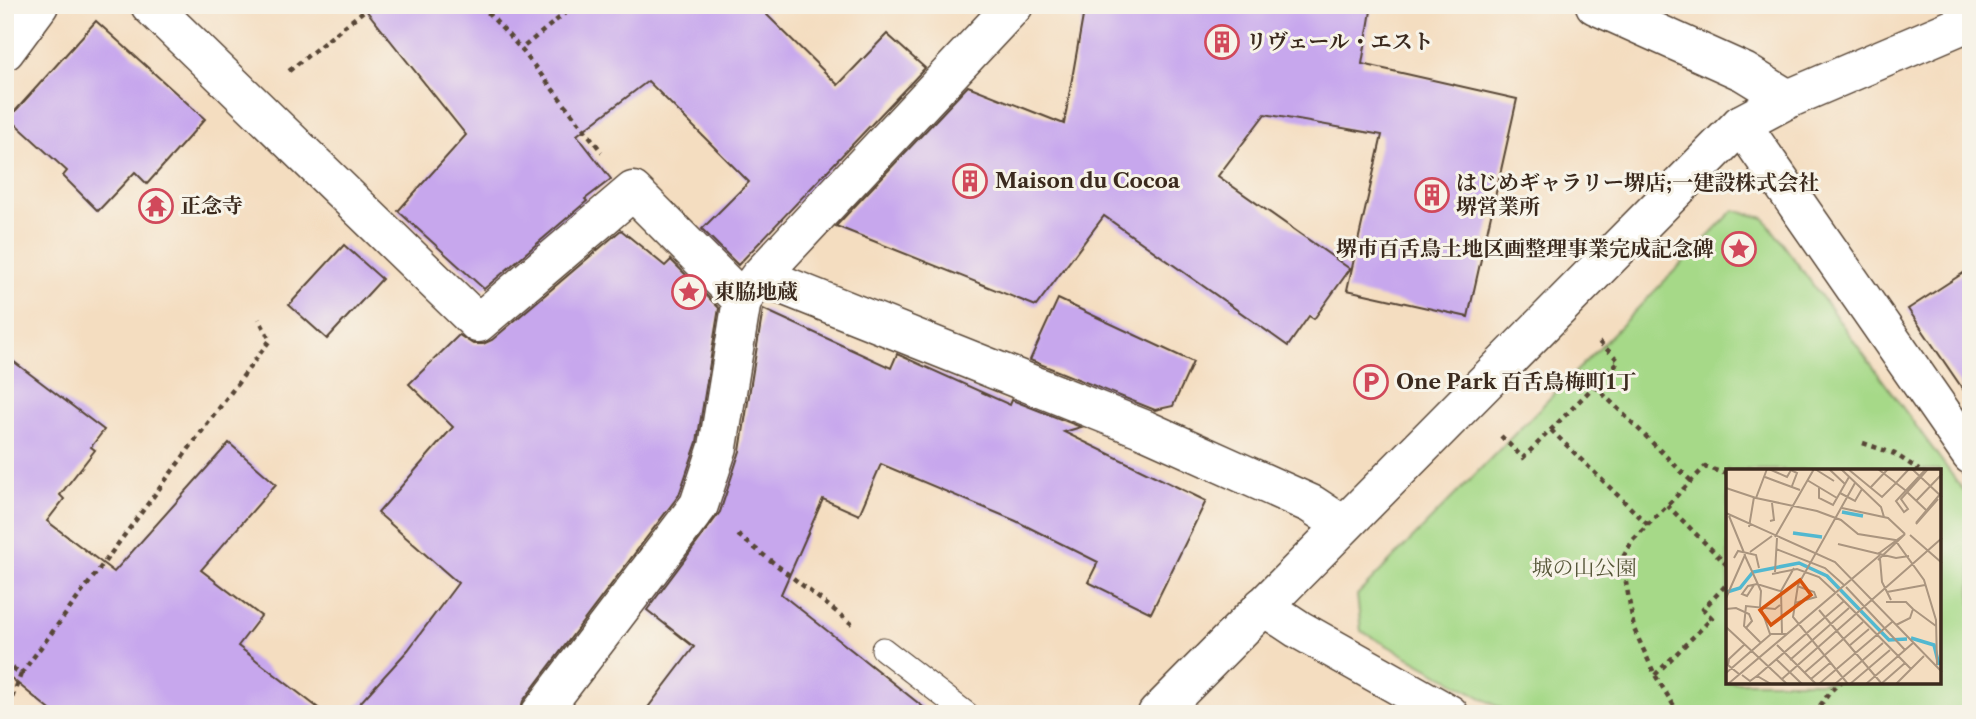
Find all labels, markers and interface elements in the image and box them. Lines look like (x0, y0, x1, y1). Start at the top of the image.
building icon: リヴェール・エスト (1203, 23, 1241, 61)
place label: リヴェール・エスト (1246, 29, 1434, 54)
building icon: Maison du Cocoa (951, 162, 989, 200)
place label: Maison du Cocoa (995, 168, 1181, 193)
place label: はじめギャラリー堺店;一建設株式会社 堺営業所 (1456, 170, 1819, 219)
building icon: はじめギャラリー堺店;一建設株式会社 堺営業所 (1413, 176, 1451, 214)
temple icon: 正念寺 (137, 187, 175, 225)
place label: 正念寺 (180, 193, 243, 218)
place icon: 堺市百舌鳥土地区画整理事業完成記念碑 (1720, 230, 1758, 268)
place label: 堺市百舌鳥土地区画整理事業完成記念碑 (1336, 236, 1714, 261)
place icon: 東脇地蔵 (670, 273, 708, 311)
place label: 東脇地蔵 (714, 279, 798, 304)
parking icon: One Park 百舌鳥梅町1丁 (1352, 363, 1390, 401)
place label: One Park 百舌鳥梅町1丁 (1396, 369, 1637, 394)
inset map (1726, 469, 1941, 684)
park label: 城の山公園 (1532, 555, 1637, 580)

